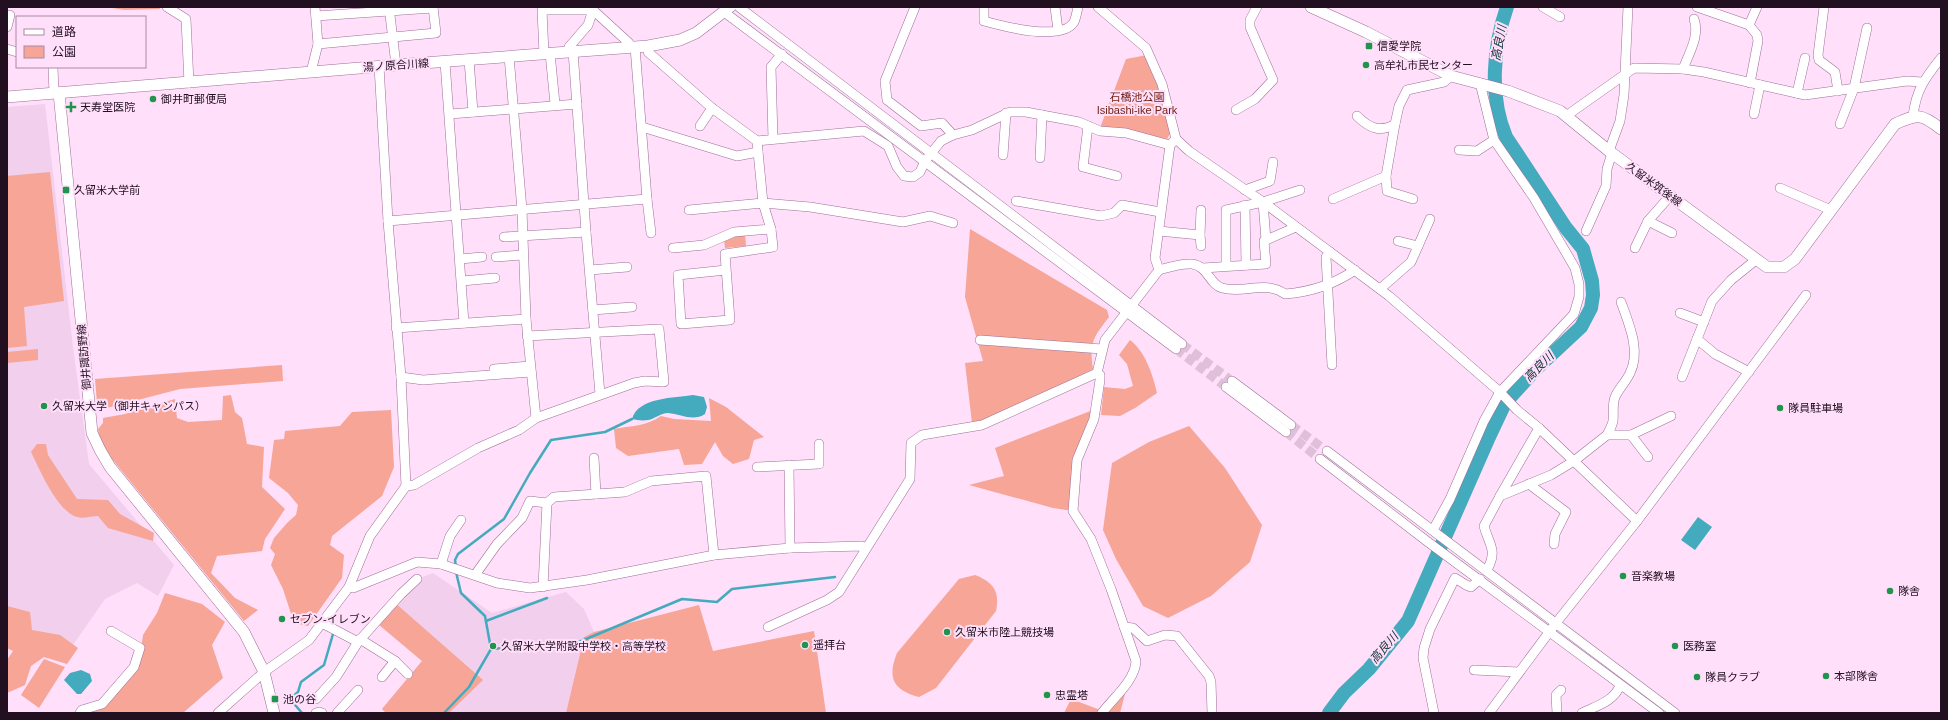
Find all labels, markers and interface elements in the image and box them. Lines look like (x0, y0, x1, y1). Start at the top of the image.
legend (16, 16, 146, 68)
water label: 高良川 (1489, 22, 1510, 62)
text: 道路 (52, 25, 76, 39)
place label: 信愛学院 (1377, 40, 1421, 52)
marker: 信愛学院 (1364, 41, 1374, 51)
text: 公園 (52, 45, 76, 59)
street label: 湯ノ原合川線 (363, 57, 429, 73)
place label: 高牟礼市民センター (1374, 59, 1473, 71)
marker: 高牟礼市民センター (1361, 60, 1371, 70)
park label: 石橋池公園 Isibashi-ike Park (1097, 91, 1178, 116)
place label: 御井町郵便局 (160, 93, 227, 105)
marker: 御井町郵便局 (148, 94, 158, 104)
marker: 天寿堂医院 (65, 101, 77, 113)
place label: 天寿堂医院 (80, 101, 135, 113)
street label: 久留米筑後線 (1624, 160, 1684, 208)
place label: 久留米大学前 (74, 184, 140, 196)
marker: 久留米大学前 (61, 185, 71, 195)
street label: 御井諏訪野線 (75, 324, 93, 391)
water label: 高良川 (1521, 348, 1558, 385)
place label: 久留米大学（御井キャンパス） (52, 400, 206, 412)
marker: 久留米大学（御井キャンパス） (39, 401, 49, 411)
place label: 隊員駐車場 (1788, 402, 1843, 414)
marker: 隊員駐車場 (1775, 403, 1785, 413)
place label: 音楽教場 (1631, 570, 1675, 582)
marker: 音楽教場 (1618, 571, 1628, 581)
place label: 隊舎 (1898, 585, 1920, 597)
marker: 隊舎 (1885, 586, 1895, 596)
place label: セブン-イレブン (290, 613, 371, 625)
marker: セブン-イレブン (277, 614, 287, 624)
place label: 久留米市陸上競技場 (955, 626, 1054, 638)
marker: 久留米市陸上競技場 (942, 627, 952, 637)
water label: 高良川 (1367, 628, 1402, 666)
place label: 遥拝台 (813, 639, 846, 651)
place label: 久留米大学附設中学校・高等学校 (501, 640, 666, 652)
marker: 遥拝台 (800, 640, 810, 650)
place label: 医務室 (1683, 640, 1716, 652)
marker: 久留米大学附設中学校・高等学校 (488, 641, 498, 651)
marker: 医務室 (1670, 641, 1680, 651)
place label: 本部隊舎 (1834, 670, 1878, 682)
place label: 隊員クラブ (1705, 671, 1760, 683)
marker: 本部隊舎 (1821, 671, 1831, 681)
marker: 隊員クラブ (1692, 672, 1702, 682)
place label: 忠霊塔 (1055, 689, 1088, 701)
marker: 忠霊塔 (1042, 690, 1052, 700)
place label: 池の谷 (283, 693, 316, 705)
marker: 池の谷 (270, 694, 280, 704)

